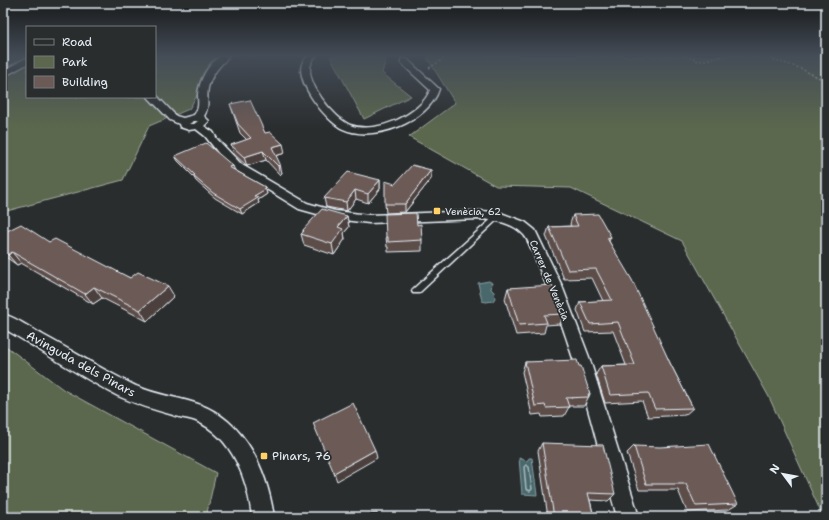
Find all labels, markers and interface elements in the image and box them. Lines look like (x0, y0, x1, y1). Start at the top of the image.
legend (26, 26, 156, 98)
text: Road (62, 34, 93, 50)
text: Park (62, 54, 88, 70)
text: Building (62, 74, 108, 90)
place label: Venècia, 62 (445, 205, 501, 218)
marker: Venècia, 62 (432, 206, 442, 216)
street label: Carrer de Venècia (527, 238, 573, 323)
street label: Avinguda dels Pinars (24, 327, 138, 401)
place label: Pinars, 76 (272, 448, 331, 464)
marker: Pinars, 76 (259, 451, 269, 461)
north arrow (763, 454, 803, 494)
text: N (766, 461, 784, 477)

